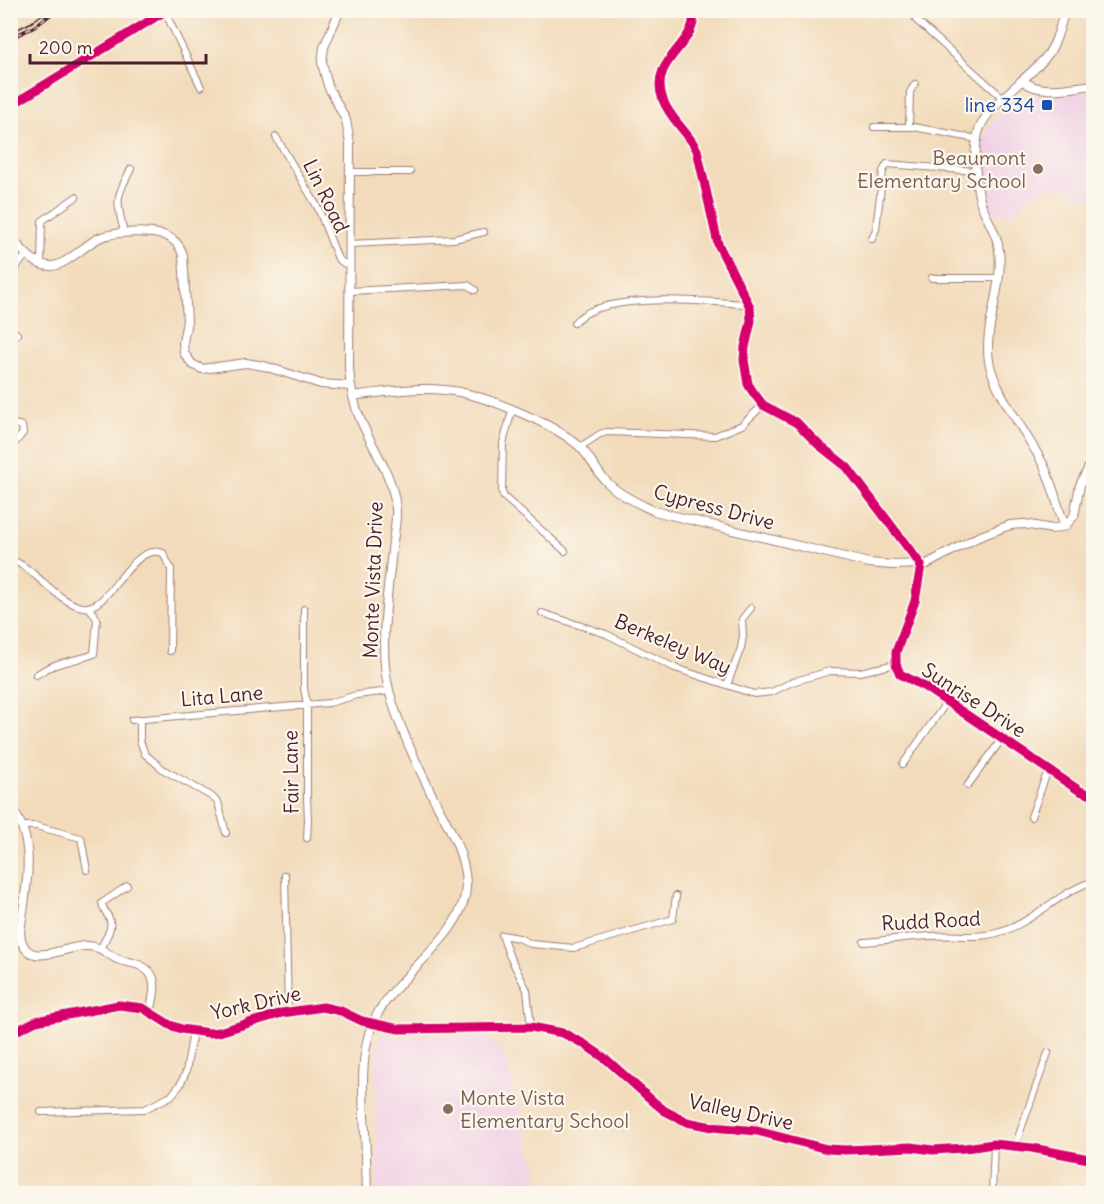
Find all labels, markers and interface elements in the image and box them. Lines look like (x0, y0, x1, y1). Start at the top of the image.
scale bar (30, 27, 206, 65)
text: 200 m (39, 36, 93, 59)
place label: line 334 (965, 92, 1035, 117)
marker: line 334 (1040, 98, 1054, 112)
place label: Beaumont Elementary School (857, 145, 1026, 193)
street label: Lin Road (298, 155, 355, 237)
marker: Beaumont Elementary School (1031, 162, 1045, 176)
street label: Cypress Drive (651, 478, 777, 535)
street label: Monte Vista Drive (357, 501, 388, 659)
street label: Berkeley Way (611, 608, 735, 679)
street label: Sunrise Drive (918, 657, 1031, 742)
street label: Lita Lane (180, 679, 264, 712)
street label: Fair Lane (277, 730, 304, 814)
street label: Rudd Road (881, 905, 981, 936)
street label: York Drive (209, 980, 303, 1025)
place label: Monte Vista Elementary School (460, 1085, 629, 1133)
street label: Valley Drive (687, 1088, 796, 1135)
marker: Monte Vista Elementary School (441, 1102, 455, 1116)

